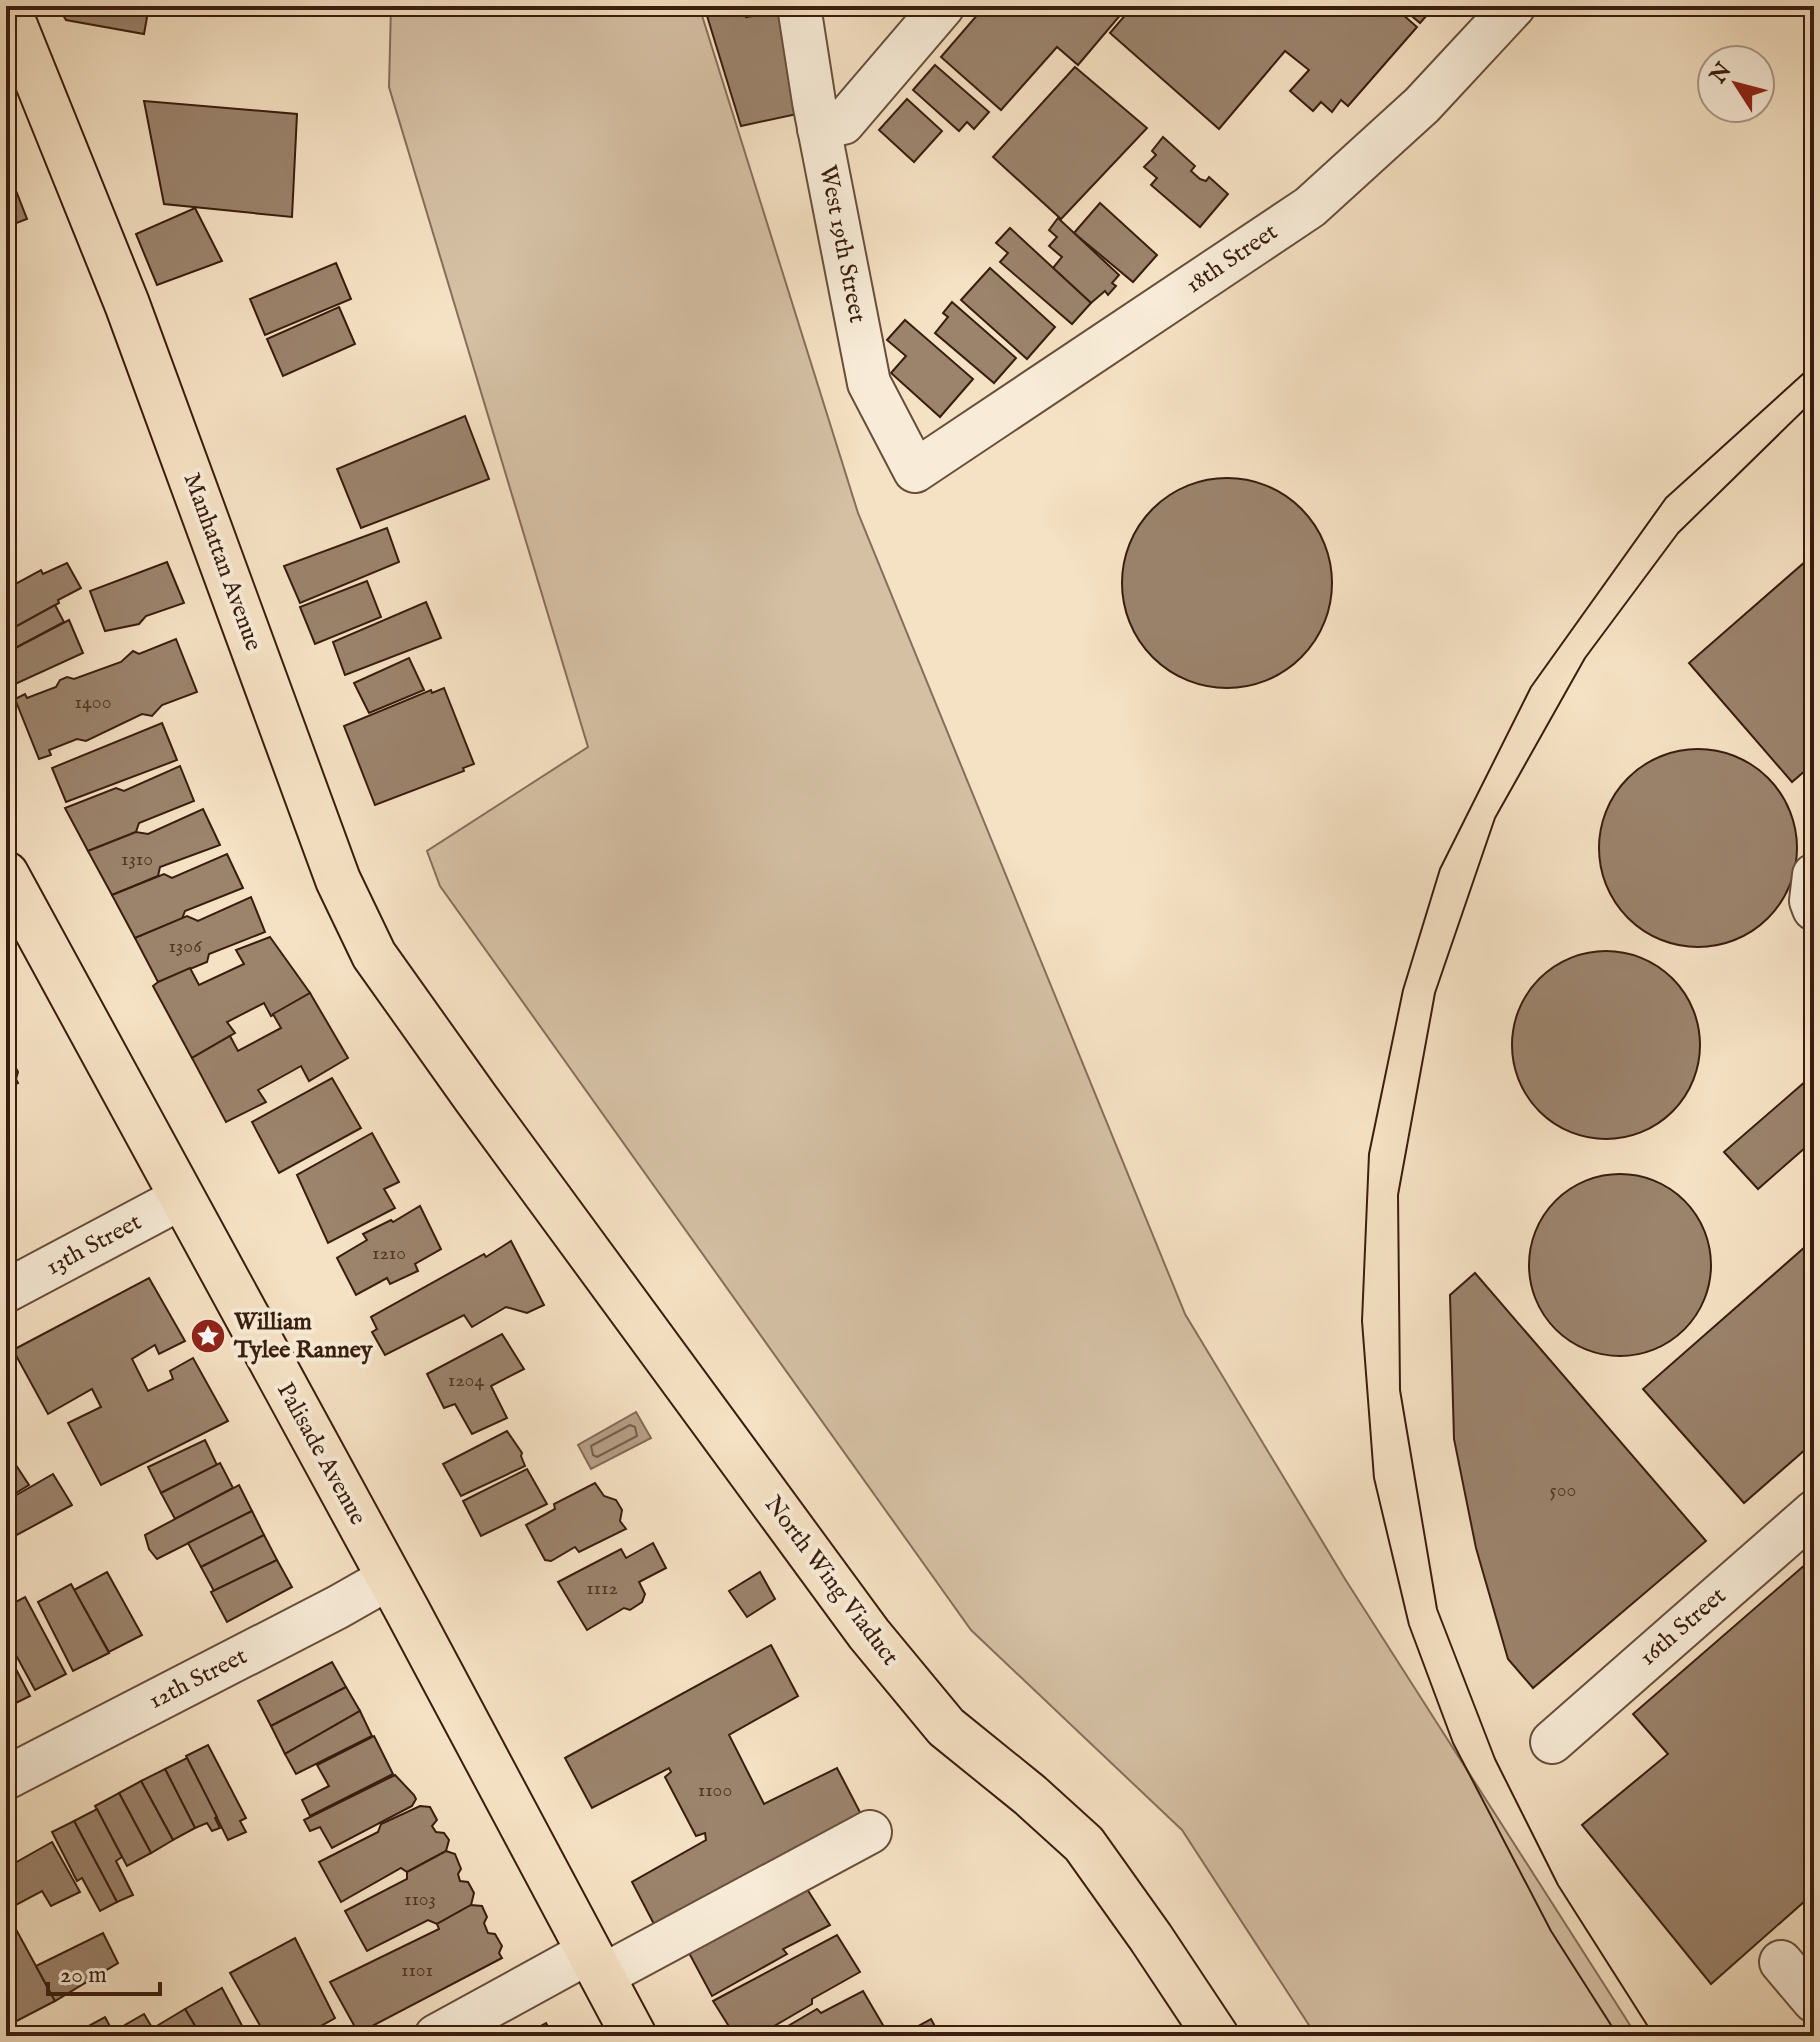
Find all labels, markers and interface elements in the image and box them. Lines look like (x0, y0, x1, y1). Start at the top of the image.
north arrow (1696, 44, 1776, 124)
text: N (1704, 57, 1738, 90)
street label: West 19th Street (812, 163, 872, 325)
street label: 18th Street (1180, 217, 1284, 301)
street label: Manhattan Avenue (175, 469, 269, 655)
house number: 1400 (75, 690, 111, 715)
house number: 1310 (121, 847, 153, 872)
house number: 1306 (168, 934, 202, 959)
street label: 13th Street (41, 1207, 147, 1283)
house number: 1210 (372, 1241, 406, 1266)
place label: William Tylee Ranney (233, 1307, 374, 1366)
place icon: William Tylee Ranney (189, 1317, 227, 1355)
house number: 1204 (448, 1368, 484, 1393)
street label: Palisade Avenue (269, 1377, 373, 1531)
house number: 500 (1550, 1478, 1576, 1503)
street label: North Wing Viaduct (757, 1490, 905, 1672)
house number: 1112 (586, 1576, 618, 1601)
street label: 16th Street (1633, 1581, 1733, 1673)
street label: 12th Street (144, 1641, 252, 1717)
house number: 1100 (698, 1778, 732, 1803)
house number: 1103 (404, 1887, 436, 1912)
scale bar (48, 1946, 160, 1996)
house number: 1101 (401, 1958, 433, 1983)
text: 20 m (60, 1960, 107, 1991)

